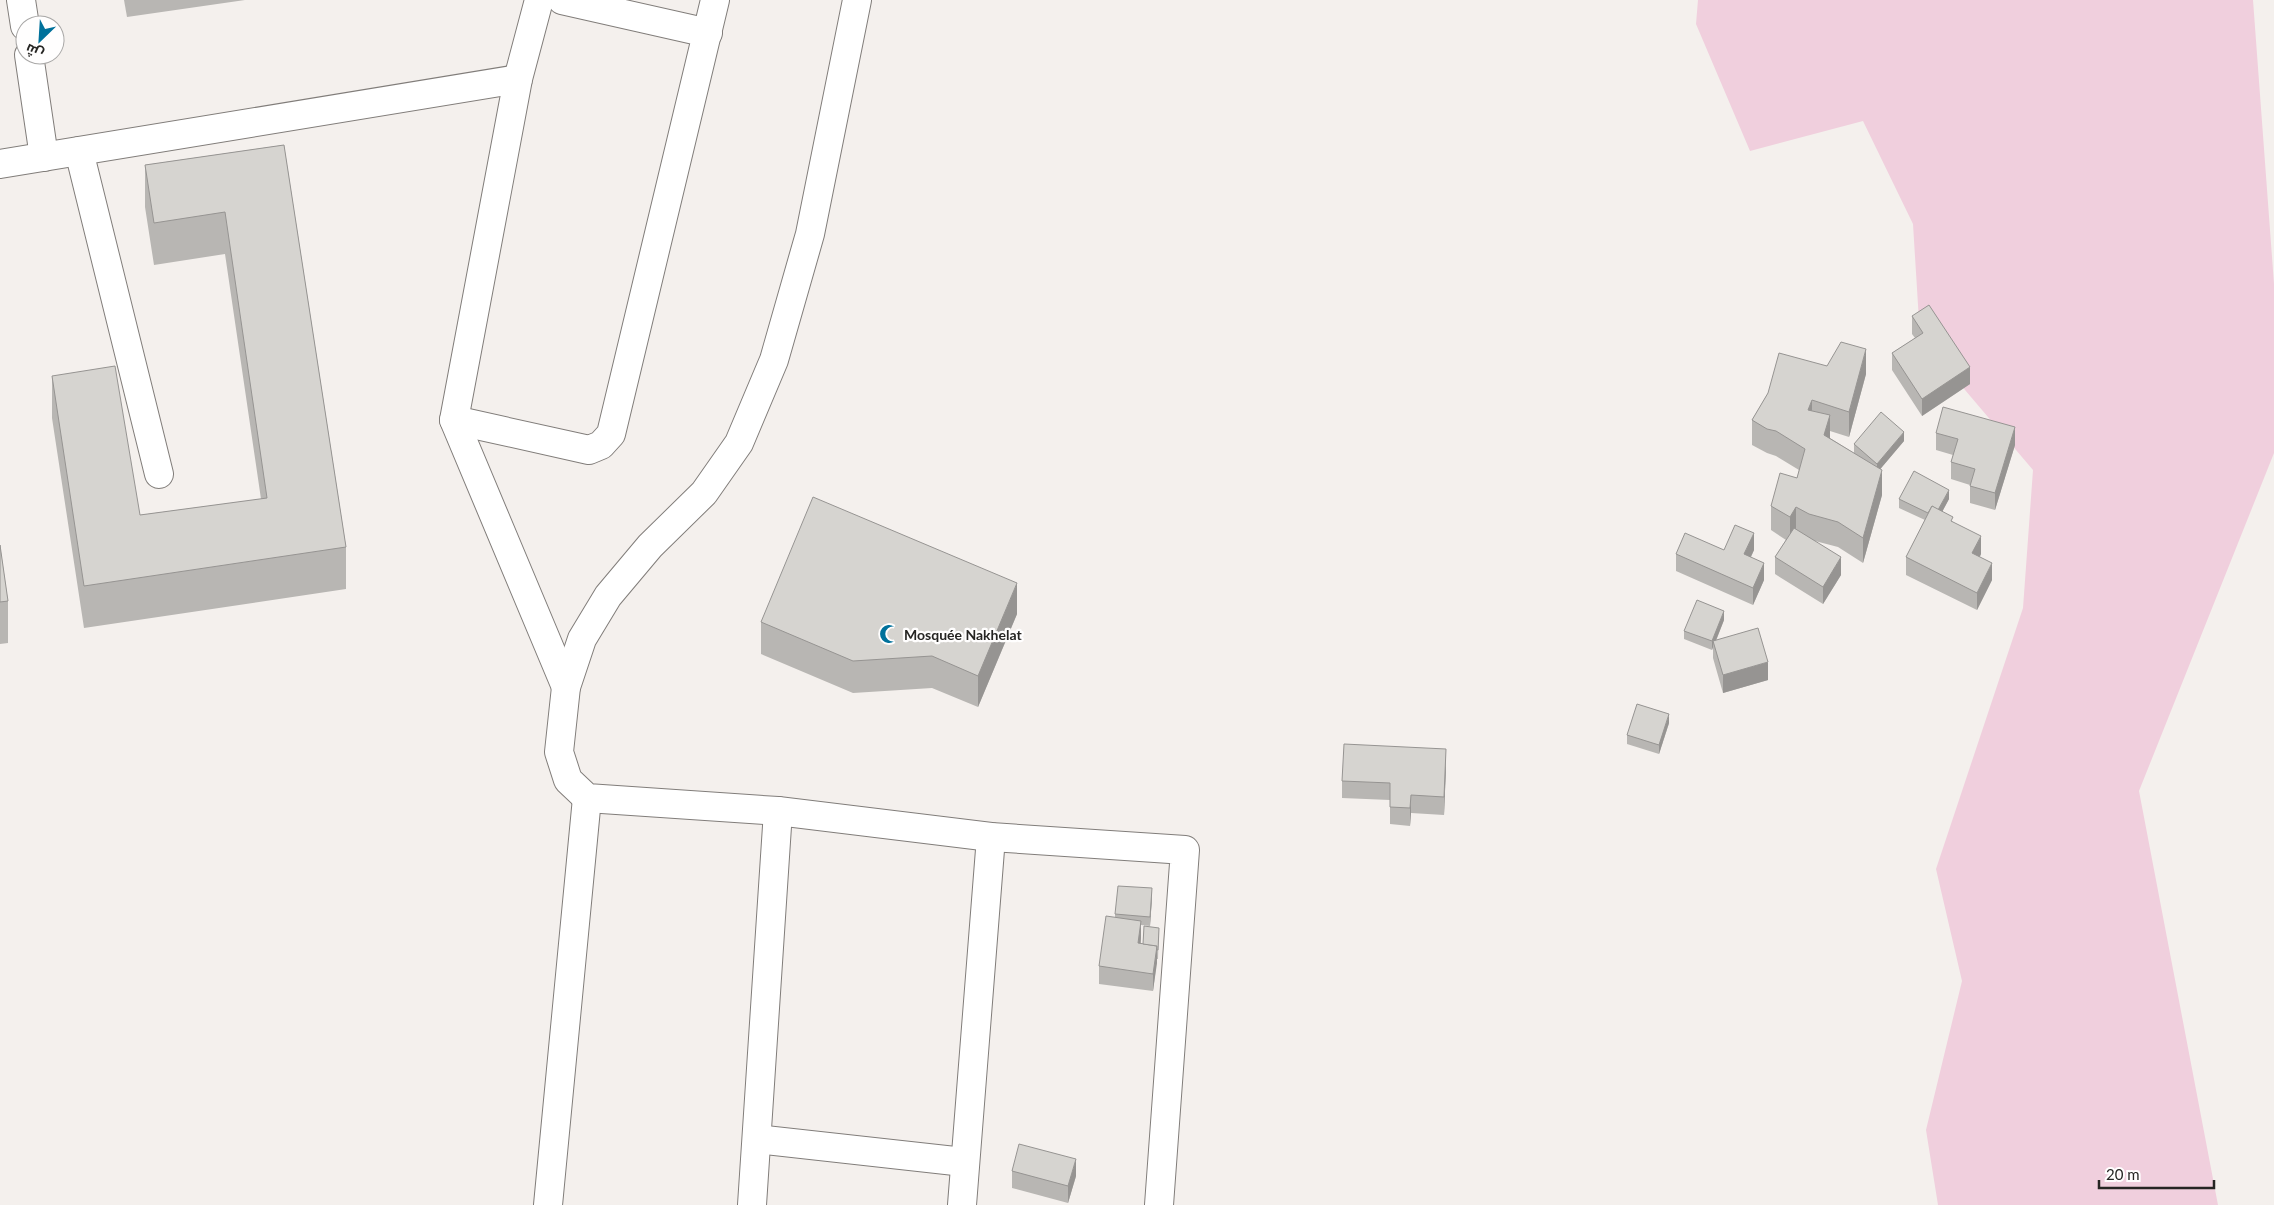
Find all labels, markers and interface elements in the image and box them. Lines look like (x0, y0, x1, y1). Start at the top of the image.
north arrow (15, 15, 65, 65)
text: ش (23, 40, 46, 64)
mosque icon: Mosquée Nakhelat (878, 623, 900, 645)
place label: Mosquée Nakhelat (904, 626, 1022, 643)
scale bar (2099, 1158, 2214, 1190)
text: 20 m (2106, 1165, 2140, 1183)

